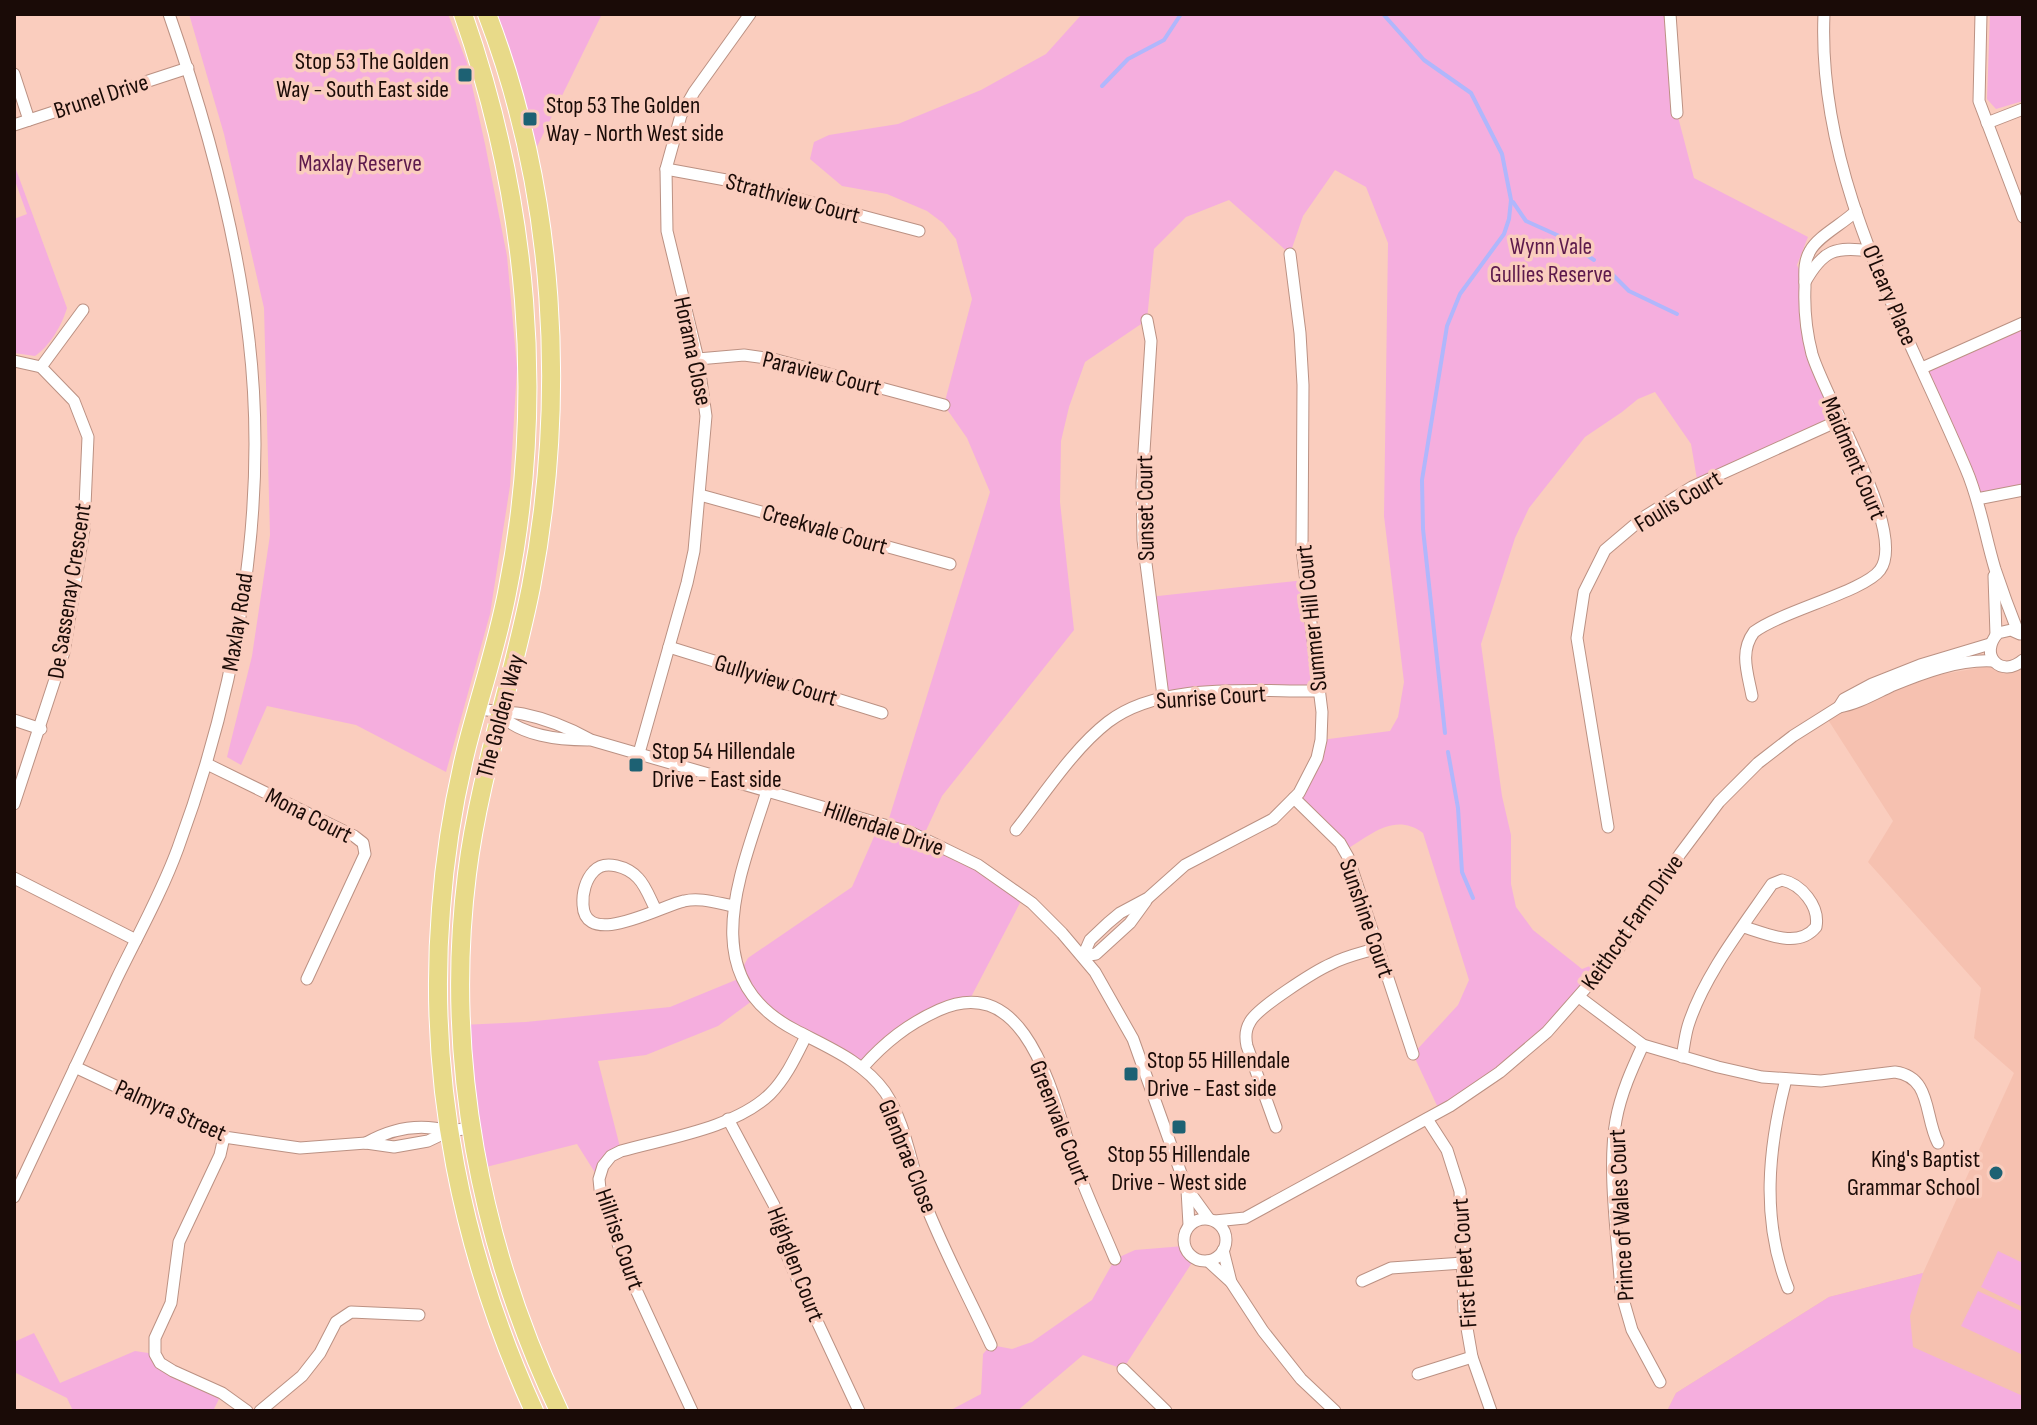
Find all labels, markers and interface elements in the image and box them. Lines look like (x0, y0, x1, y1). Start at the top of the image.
place label: Stop 53 The Golden Way - South East side (276, 47, 449, 104)
marker: Stop 53 The Golden Way - South East side (456, 66, 474, 84)
street label: Brunel Drive (50, 68, 152, 125)
place label: Stop 53 The Golden Way - North West side (546, 91, 724, 148)
marker: Stop 53 The Golden Way - North West side (521, 110, 539, 128)
park label: Maxlay Reserve (298, 149, 422, 178)
street label: Strathview Court (723, 167, 863, 230)
park label: Wynn Vale Gullies Reserve (1490, 232, 1612, 289)
street label: O'Leary Place (1855, 241, 1924, 350)
street label: Horama Close (667, 294, 718, 408)
street label: Paraview Court (760, 345, 884, 402)
street label: Maidment Court (1815, 392, 1892, 524)
street label: Sunset Court (1130, 455, 1161, 561)
street label: Foulis Court (1629, 464, 1727, 539)
street label: Creekvale Court (759, 498, 891, 561)
street label: De Sassenay Crescent (41, 501, 98, 681)
street label: Summer Hill Court (1289, 543, 1334, 692)
street label: Maxlay Road (215, 571, 260, 673)
street label: Gullyview Court (711, 648, 841, 713)
street label: The Golden Way (470, 651, 531, 781)
street label: Sunrise Court (1155, 679, 1267, 716)
place label: Stop 54 Hillendale Drive - East side (652, 737, 796, 794)
marker: Stop 54 Hillendale Drive - East side (627, 756, 645, 774)
street label: Mona Court (261, 781, 357, 850)
street label: Hillendale Drive (820, 794, 947, 862)
street label: Keithcot Farm Drive (1575, 849, 1690, 996)
street label: Sunshine Court (1333, 855, 1400, 981)
place label: Stop 55 Hillendale Drive - East side (1147, 1046, 1290, 1103)
street label: Greenvale Court (1023, 1056, 1096, 1188)
marker: Stop 55 Hillendale Drive - East side (1122, 1065, 1140, 1083)
street label: Palmyra Street (111, 1073, 231, 1148)
street label: Glenbrae Close (872, 1095, 943, 1217)
marker: Stop 55 Hillendale Drive - West side (1170, 1118, 1188, 1136)
street label: Prince of Wales Court (1603, 1128, 1640, 1302)
place label: Stop 55 Hillendale Drive - West side (1107, 1140, 1251, 1197)
place label: King's Baptist Grammar School (1847, 1145, 1980, 1202)
marker: King's Baptist Grammar School (1987, 1164, 2005, 1182)
street label: Hillrise Court (589, 1185, 650, 1293)
street label: First Fleet Court (1445, 1197, 1483, 1329)
street label: Highglen Court (760, 1203, 831, 1325)

